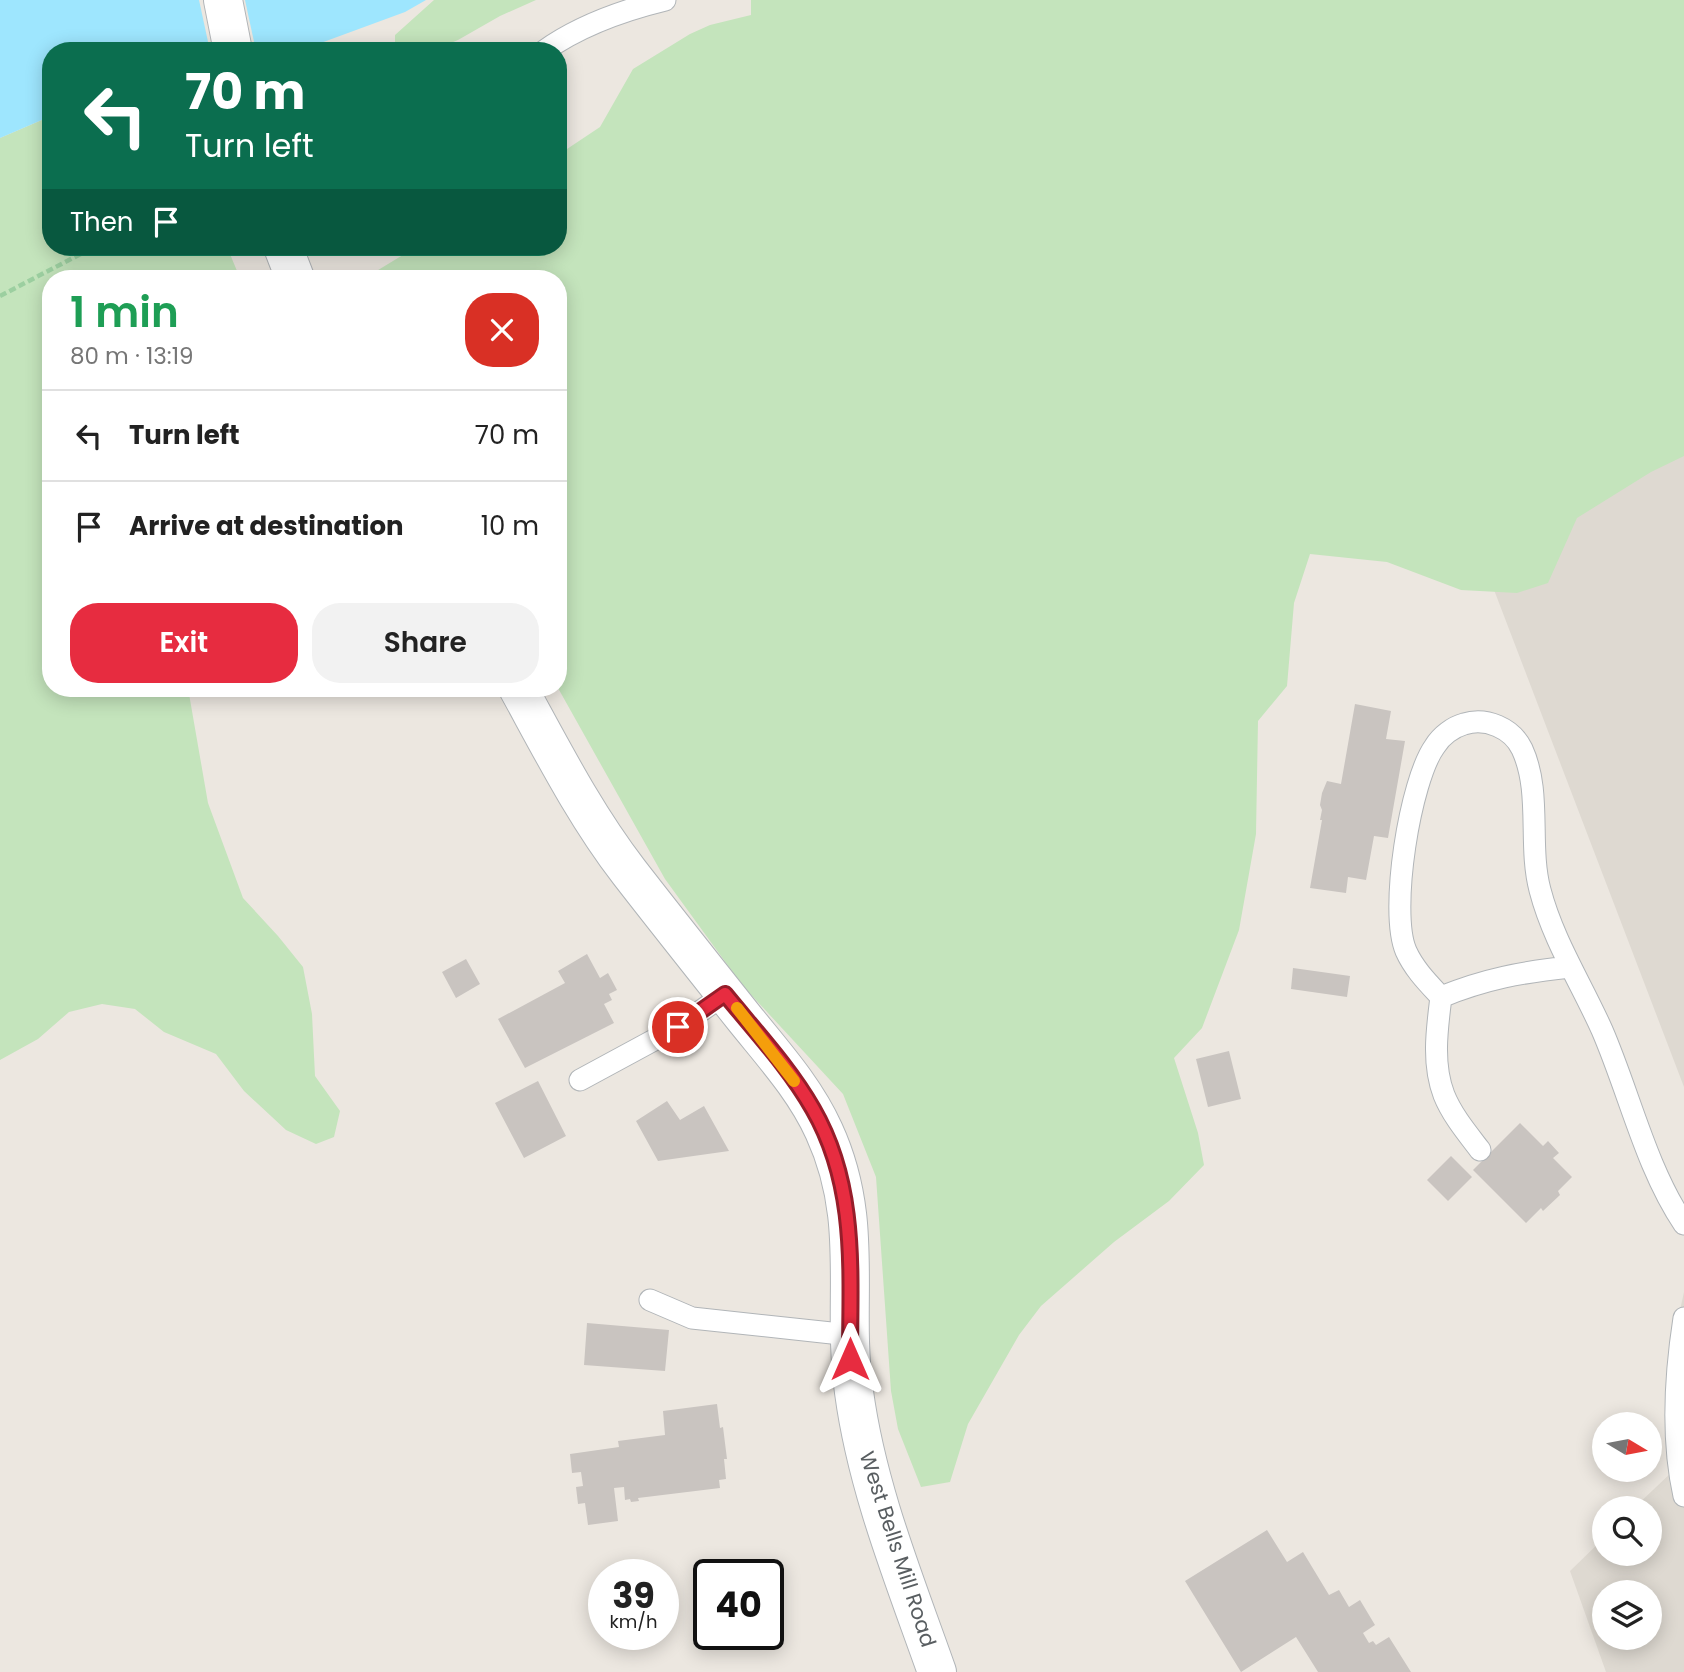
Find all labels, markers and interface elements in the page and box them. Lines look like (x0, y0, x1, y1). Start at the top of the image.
text: 70 m (185, 58, 305, 126)
icon: left (70, 70, 161, 161)
text: Turn left (185, 123, 314, 168)
icon: arrive (147, 203, 185, 241)
text: Then (70, 204, 133, 240)
text: 1 min (70, 283, 179, 342)
button: close (465, 293, 539, 367)
text: 80 m · 13:19 (70, 340, 194, 372)
icon: left (70, 417, 108, 455)
text: Turn left (129, 417, 240, 453)
text: 70 m (475, 417, 539, 453)
icon: arrive (70, 508, 108, 546)
text: Arrive at destination (129, 508, 404, 544)
text: 10 m (481, 508, 539, 544)
button: Exit (70, 603, 298, 683)
button: Share (312, 603, 539, 683)
pin (648, 997, 708, 1057)
icon: arrive (659, 1008, 697, 1046)
position arrow (813, 1322, 887, 1396)
north arrow (1592, 1412, 1662, 1482)
map controls (1592, 1412, 1662, 1650)
street label: West Bells Mill Road (853, 1447, 943, 1651)
button: search (1592, 1496, 1662, 1566)
speed limit sign: 40 (693, 1559, 784, 1650)
text: 39 (612, 1571, 655, 1620)
button: layers (1592, 1580, 1662, 1650)
text: km/h (610, 1609, 657, 1634)

